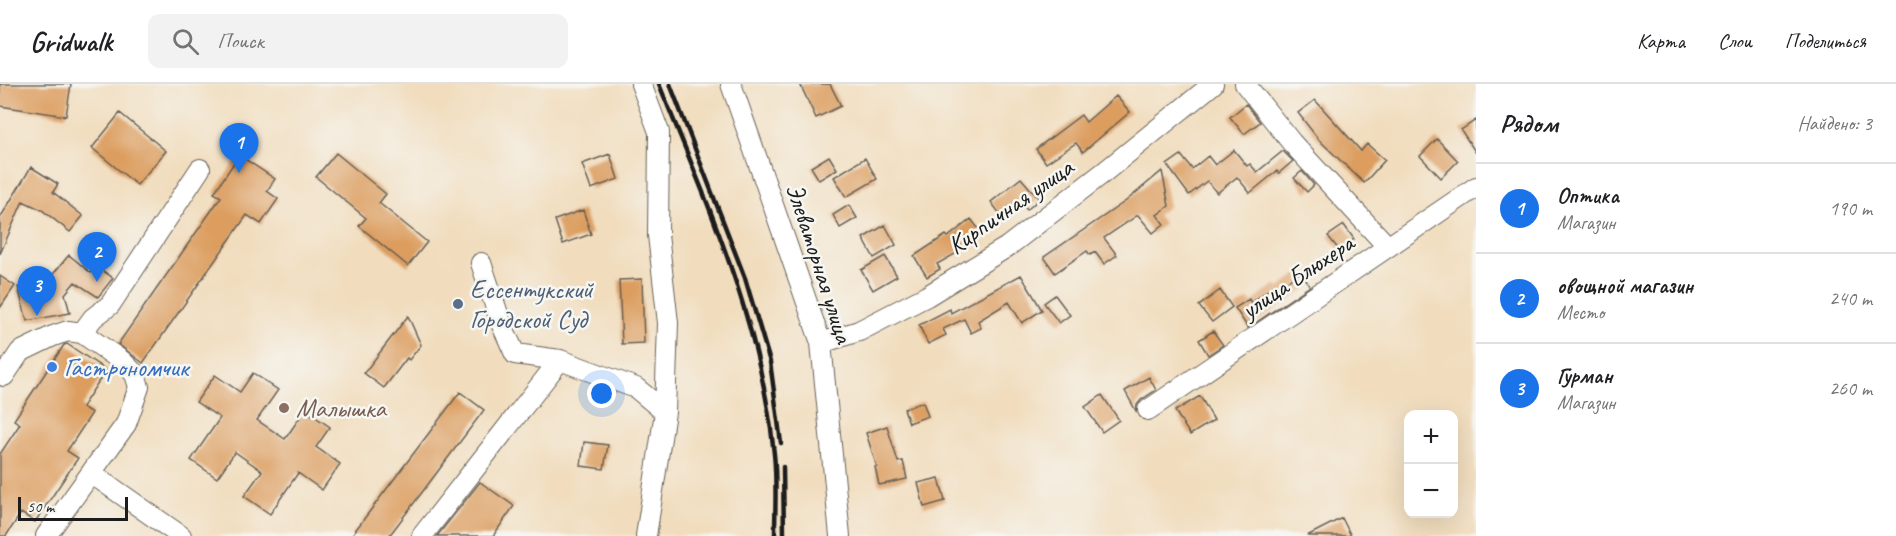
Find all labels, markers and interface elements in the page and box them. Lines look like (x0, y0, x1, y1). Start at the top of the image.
search box (148, 14, 568, 68)
text: Gridwalk (30, 24, 112, 59)
icon: search (169, 25, 202, 58)
text: Поиск (217, 27, 264, 55)
text: Карта (1637, 28, 1685, 54)
text: Слои (1718, 28, 1752, 54)
text: Поделиться (1785, 28, 1866, 54)
text: Рядом (1500, 107, 1558, 140)
text: Найдено: 3 (1797, 111, 1872, 136)
pin: 1 (220, 124, 258, 173)
street label: Кирпичная улица (941, 150, 1081, 262)
street label: Элеваторная улица (778, 179, 861, 349)
text: Оптика (1557, 182, 1619, 210)
text: 1 (1515, 196, 1524, 221)
text: 190 m (1829, 196, 1872, 221)
text: Магазин (1557, 210, 1615, 235)
street label: улица Блюхера (1233, 225, 1362, 327)
pin: 2 (78, 232, 116, 282)
pin: 3 (18, 266, 57, 316)
text: овощной магазин (1557, 272, 1693, 300)
place label: Ессентукский Городской Суд (470, 273, 595, 336)
text: 2 (1515, 286, 1524, 311)
text: 240 m (1829, 286, 1872, 311)
marker: Ессентукский Городской Суд (451, 297, 465, 311)
text: Место (1557, 300, 1604, 325)
place label: Гастрономчик (64, 351, 191, 384)
marker: Гастрономчик (45, 360, 59, 374)
text: Гурман (1557, 362, 1613, 390)
text: 3 (1515, 376, 1524, 401)
text: 260 m (1829, 376, 1872, 401)
your location (587, 379, 616, 408)
text: Магазин (1557, 390, 1615, 415)
place label: Малышка (296, 392, 388, 425)
marker: Малышка (277, 401, 291, 415)
map controls (1404, 410, 1458, 518)
button: + (1404, 410, 1458, 464)
button: − (1404, 464, 1458, 518)
scale bar (18, 494, 128, 522)
text: 50 m (27, 497, 54, 517)

